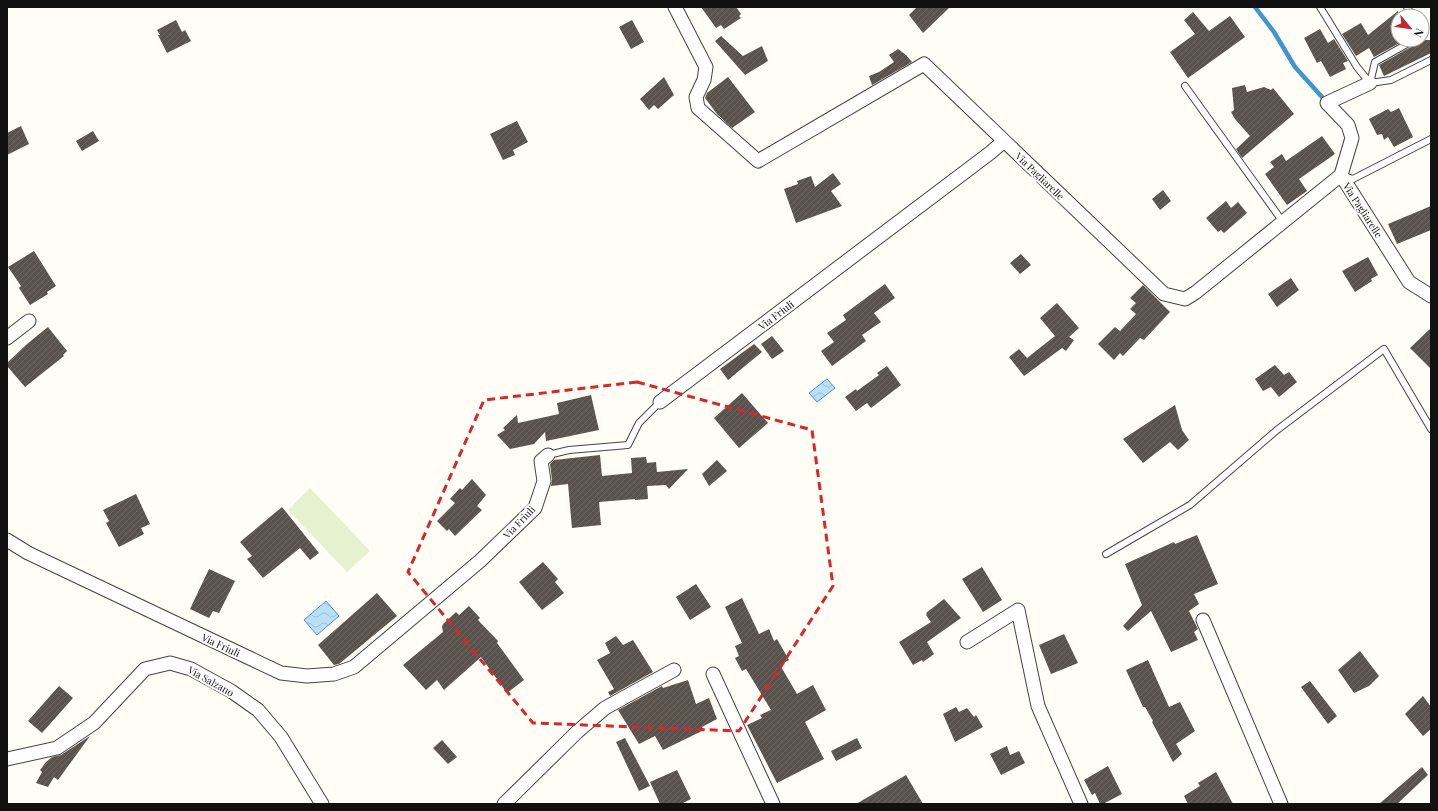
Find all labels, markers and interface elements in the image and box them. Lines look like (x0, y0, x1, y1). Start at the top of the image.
north arrow (1390, 8, 1430, 48)
text: N (1411, 26, 1428, 40)
street label: Via Pagliarelle (1012, 148, 1068, 203)
street label: Via Pagliarelle (1339, 179, 1386, 240)
street label: Via Friuli (755, 297, 797, 334)
street label: Via Friuli (499, 502, 538, 542)
street label: Via Friuli (199, 630, 243, 660)
street label: Via Salzano (185, 662, 237, 700)

